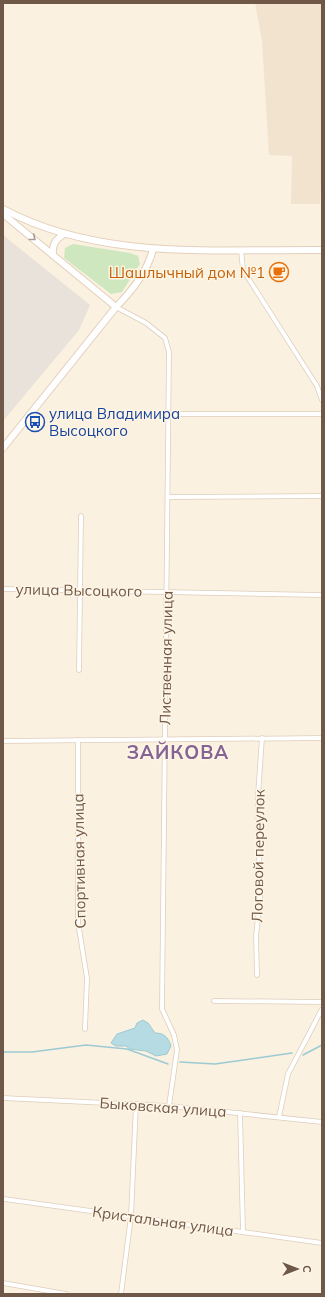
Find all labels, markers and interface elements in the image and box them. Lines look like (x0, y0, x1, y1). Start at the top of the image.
one-way arrow (29, 234, 36, 241)
cafe icon: Шашлычный дом №1 (268, 261, 290, 283)
place label: Шашлычный дом №1 (109, 263, 265, 282)
place label: улица Владимира Высоцкого (49, 404, 180, 440)
bus stop icon: улица Владимира Высоцкого (24, 411, 46, 433)
street label: улица Высоцкого (16, 579, 142, 601)
street label: Лиственная улица (155, 591, 177, 725)
district label: ЗАЙКОВА (127, 740, 229, 764)
street label: Логовой переулок (247, 788, 269, 923)
street label: Спортивная улица (68, 793, 90, 929)
street label: Быковская улица (99, 1093, 227, 1121)
street label: Кристальная улица (91, 1202, 235, 1240)
north arrow (277, 1249, 317, 1289)
text: С (300, 1265, 314, 1273)

